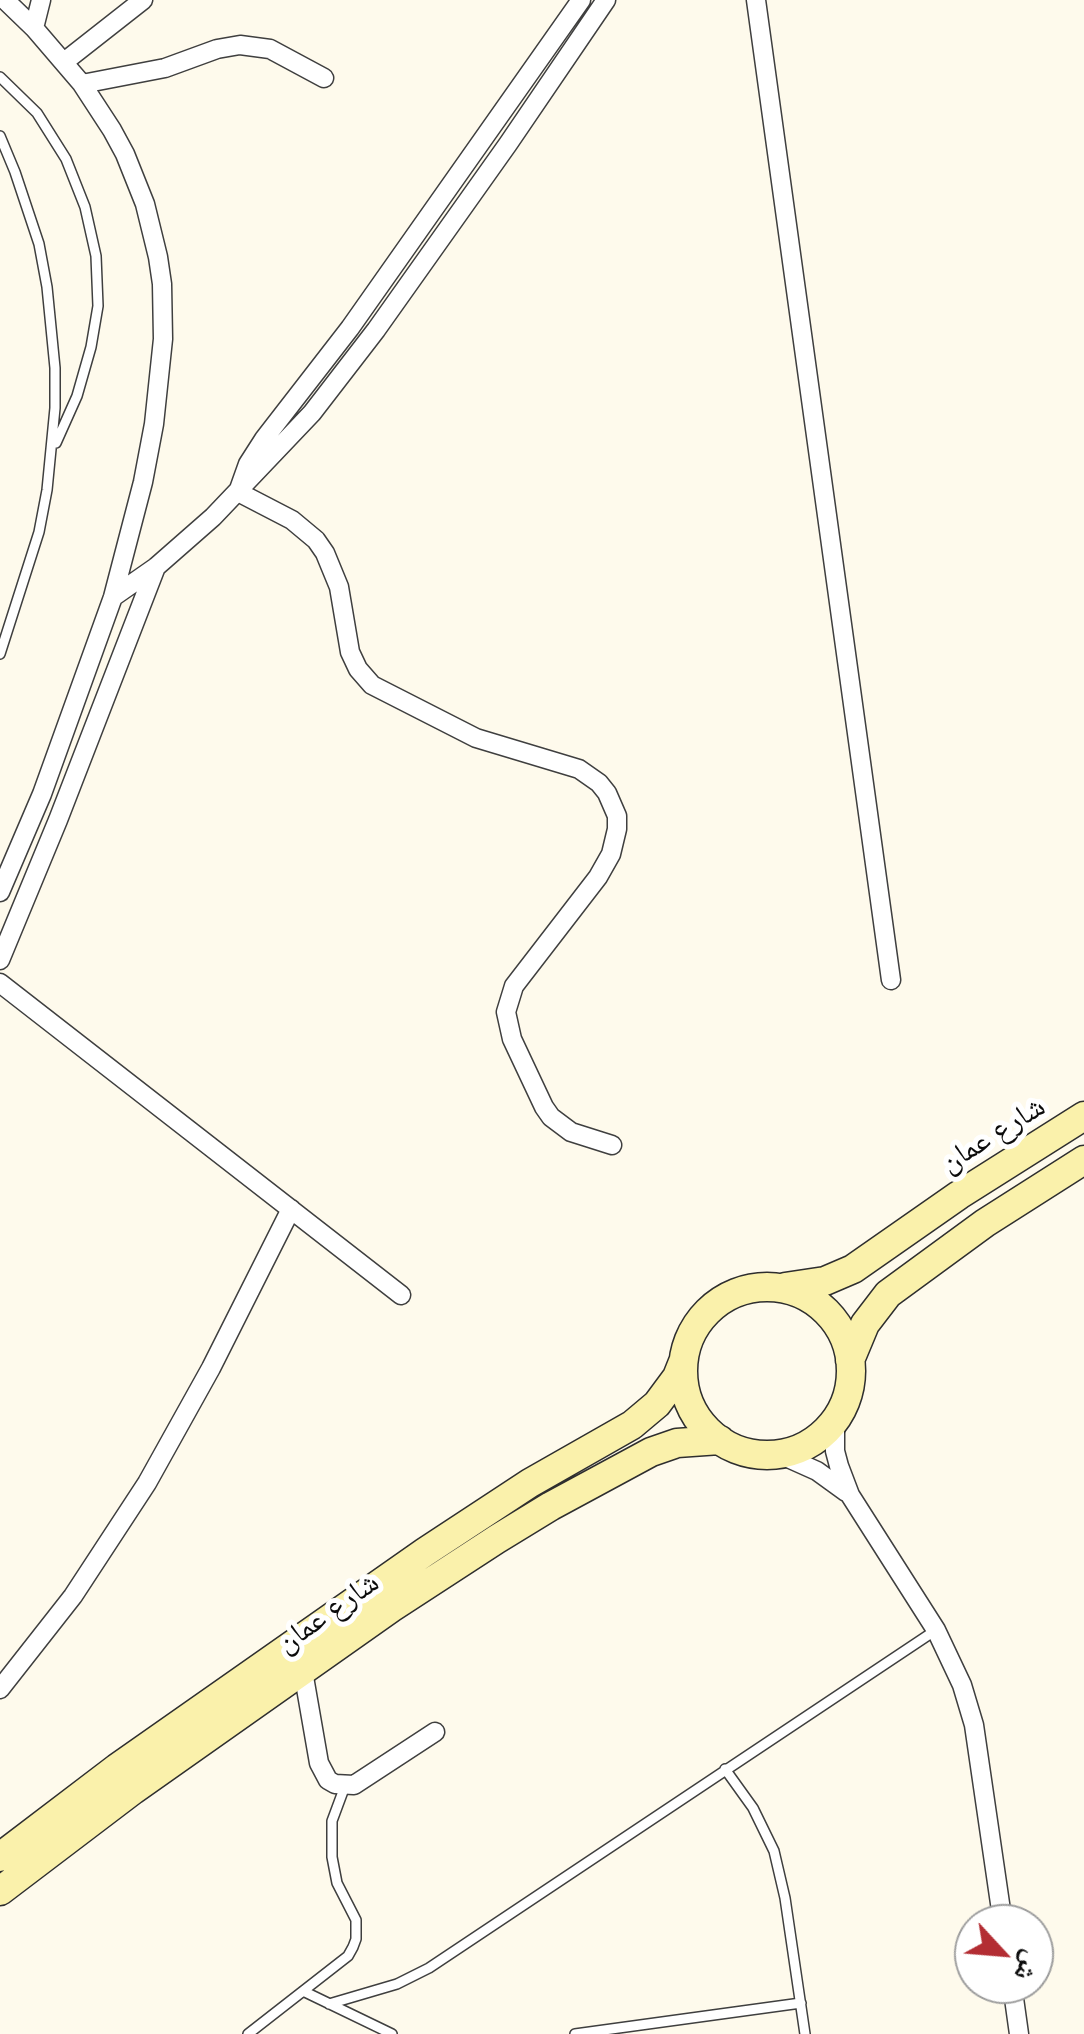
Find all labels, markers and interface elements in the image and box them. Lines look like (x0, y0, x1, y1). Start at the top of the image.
street label: شارع عمان (934, 1089, 1052, 1181)
street label: شارع عمان (270, 1565, 386, 1661)
north arrow (954, 1904, 1054, 2004)
text: ش (1006, 1945, 1052, 1988)

